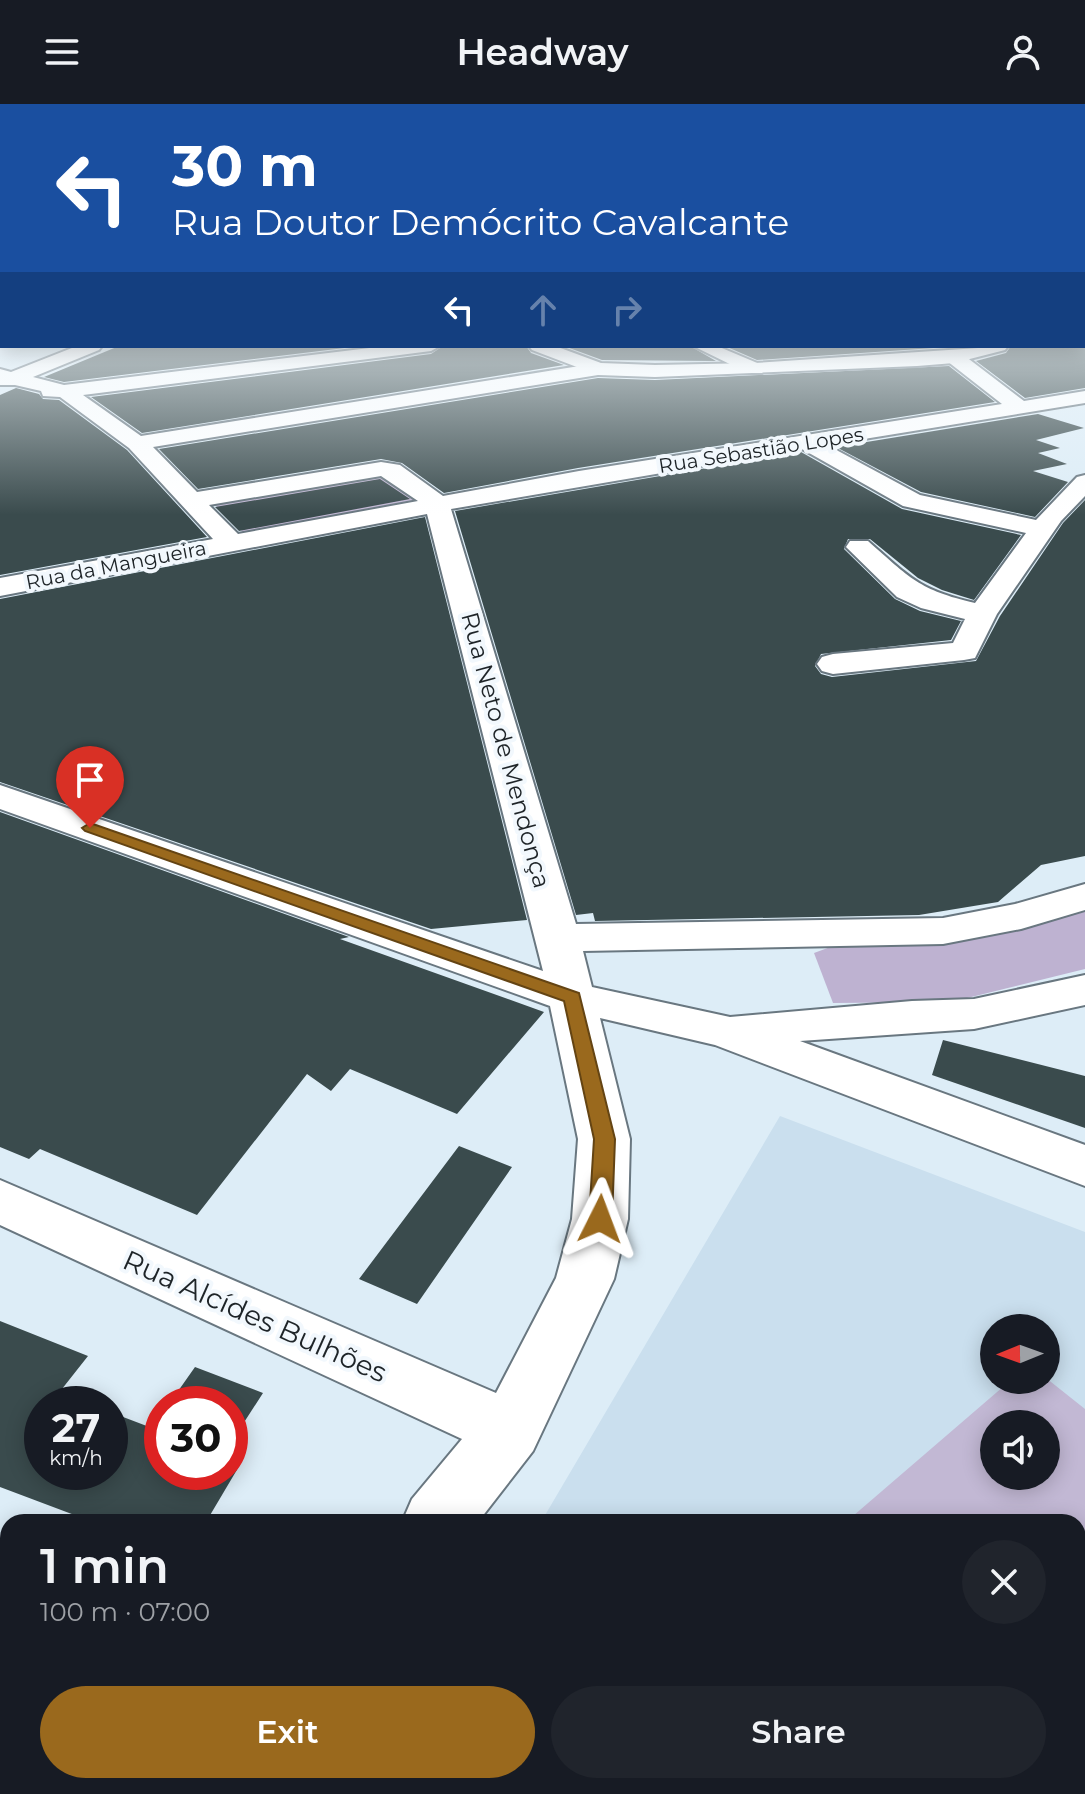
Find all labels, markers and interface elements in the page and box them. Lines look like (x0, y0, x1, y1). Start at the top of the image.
icon: menu (40, 30, 84, 74)
text: Headway (456, 30, 629, 74)
icon: person (1001, 30, 1045, 74)
text: 30 m (172, 132, 318, 200)
icon: left (40, 136, 144, 240)
text: Rua Doutor Demócrito Cavalcante (172, 200, 789, 244)
icon: left (437, 288, 481, 332)
icon: ahead (521, 288, 565, 332)
icon: right (605, 288, 649, 332)
street label: Rua Sebastião Lopes (657, 422, 865, 478)
street label: Rua da Mangueira (24, 536, 208, 594)
street label: Rua Neto de Mendonça (455, 609, 557, 891)
pin (56, 746, 124, 828)
icon: arrive (68, 758, 112, 802)
position arrow (558, 1177, 642, 1261)
street label: Rua Alcídes Bulhões (118, 1243, 392, 1389)
north arrow (980, 1314, 1060, 1394)
map controls (980, 1314, 1060, 1490)
speed limit sign: 30 (144, 1386, 248, 1490)
text: 27 (52, 1403, 100, 1452)
button: sound (980, 1410, 1060, 1490)
text: km/h (49, 1446, 103, 1470)
text: 1 min (40, 1537, 169, 1595)
button: close (962, 1540, 1046, 1624)
text: 100 m · 07:00 (40, 1596, 210, 1628)
button: Exit (40, 1686, 535, 1778)
button: Share (551, 1686, 1046, 1778)

